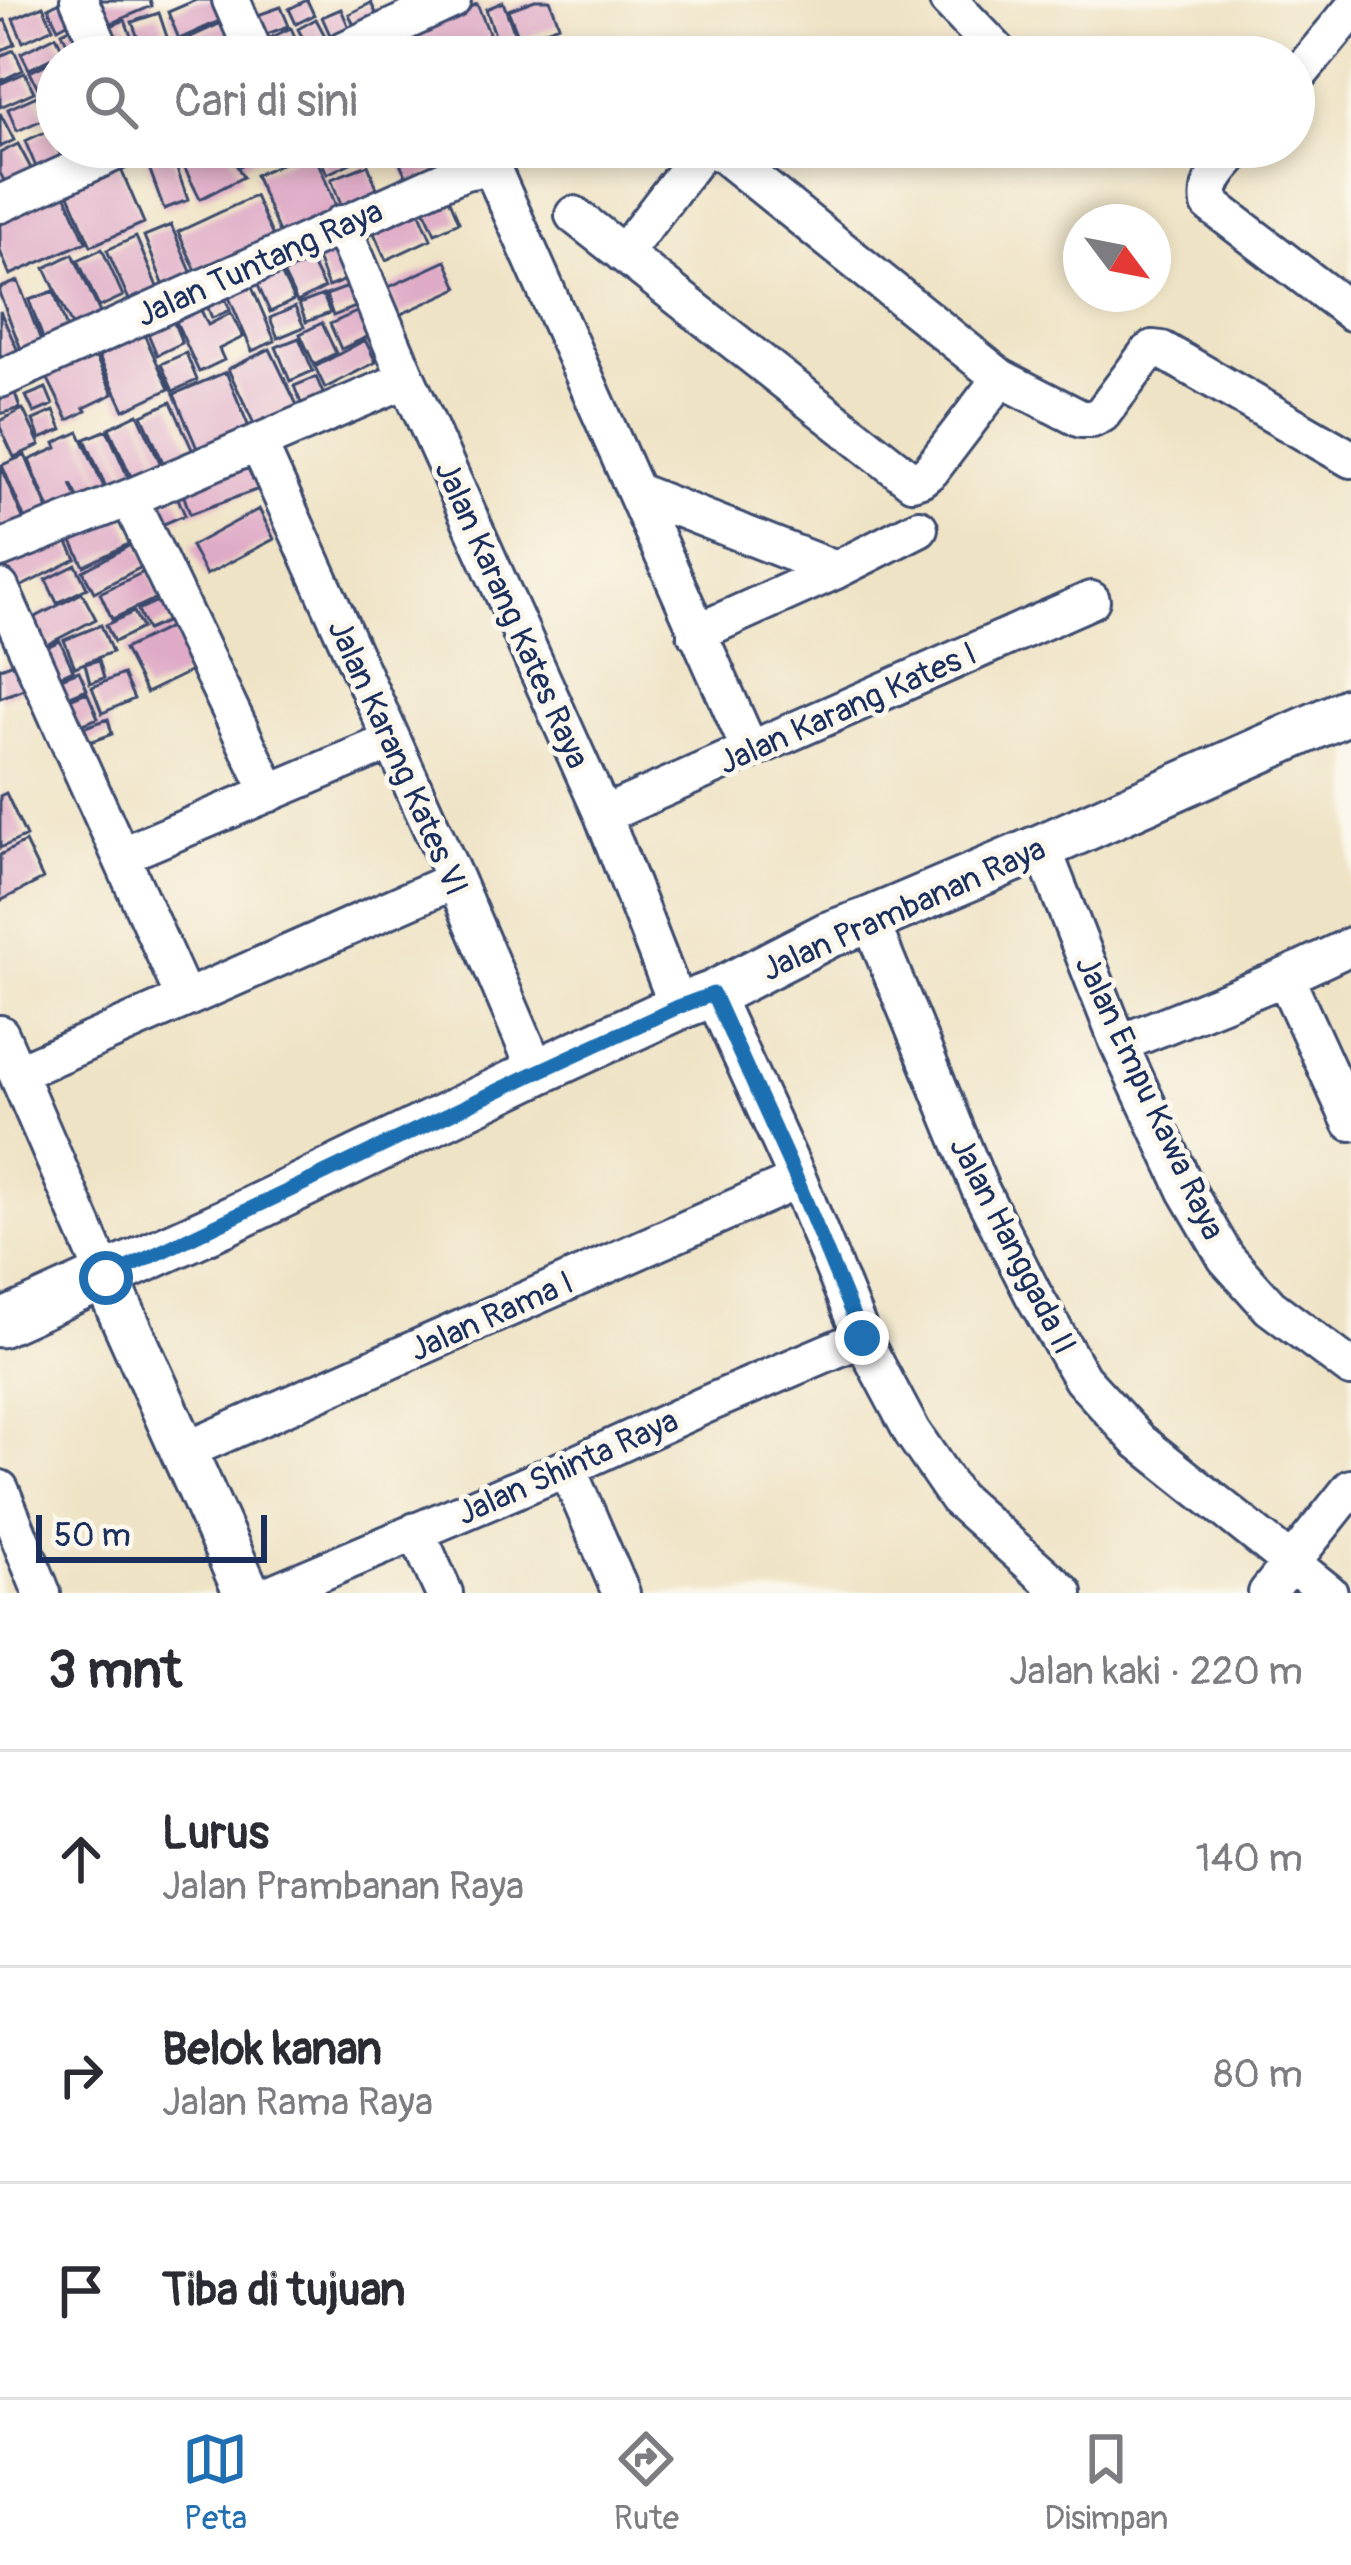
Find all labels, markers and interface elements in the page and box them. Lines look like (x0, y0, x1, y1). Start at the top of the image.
search box (36, 36, 1315, 168)
icon: search (78, 69, 144, 135)
text: Cari di sini (174, 74, 358, 130)
street label: Jalan Tuntang Raya (130, 191, 389, 336)
north arrow (1063, 204, 1171, 312)
street label: Jalan Karang Kates Raya (425, 454, 598, 775)
street label: Jalan Karang Kates VI (318, 613, 477, 902)
street label: Jalan Karang Kates I (712, 633, 983, 784)
street label: Jalan Prambanan Raya (755, 828, 1052, 990)
street label: Jalan Empu Kawa Raya (1066, 949, 1233, 1246)
street label: Jalan Hanggada II (940, 1130, 1085, 1361)
route start (79, 1251, 133, 1305)
street label: Jalan Rama I (403, 1262, 580, 1371)
route end (835, 1311, 889, 1365)
street label: Jalan Shinta Raya (451, 1400, 685, 1534)
scale bar (36, 1509, 267, 1562)
text: 50 m (54, 1515, 131, 1556)
text: 3 mnt (48, 1639, 182, 1703)
text: Jalan kaki · 220 m (1009, 1647, 1303, 1696)
text: Lurus (162, 1806, 269, 1862)
icon: ahead (48, 1826, 114, 1892)
text: 140 m (1195, 1834, 1303, 1883)
text: Jalan Prambanan Raya (162, 1862, 524, 1911)
text: Belok kanan (162, 2022, 382, 2078)
icon: right (48, 2042, 114, 2108)
text: 80 m (1214, 2050, 1303, 2099)
text: Jalan Rama Raya (162, 2078, 433, 2127)
icon: arrive (48, 2258, 114, 2324)
text: Tiba di tujuan (162, 2263, 406, 2319)
tab: Peta (182, 2426, 248, 2539)
tab: Rute (613, 2426, 679, 2539)
tab: Disimpan (1044, 2426, 1169, 2539)

